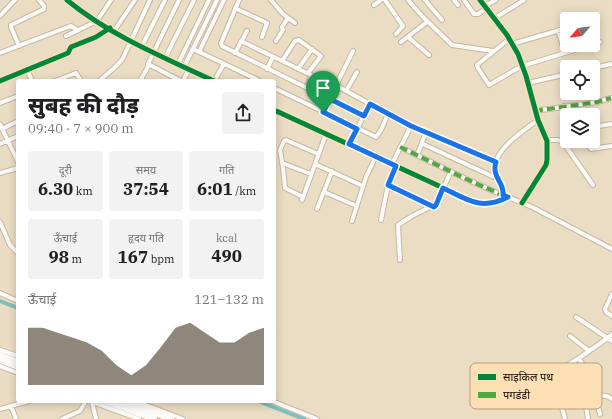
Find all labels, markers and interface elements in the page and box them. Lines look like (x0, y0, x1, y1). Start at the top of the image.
north arrow (560, 12, 600, 52)
map controls (560, 12, 600, 148)
button: locate (560, 60, 600, 100)
pin (306, 71, 340, 112)
icon: arrive (312, 77, 334, 99)
text: सुबह की दौड़ (28, 90, 139, 119)
button: share (222, 92, 264, 134)
button: layers (560, 108, 600, 148)
text: 09:40 · 7 × 900 m (28, 120, 134, 137)
text: दूरी (59, 163, 72, 177)
text: समय (136, 163, 156, 177)
text: गति (219, 163, 234, 177)
text: 6.30 (38, 178, 73, 200)
text: 37:54 (123, 178, 169, 200)
text: 6:01 (197, 178, 233, 200)
text: km (73, 184, 93, 198)
text: /km (233, 184, 256, 198)
text: ऊँचाई (53, 231, 77, 245)
text: हृदय गति (128, 231, 164, 245)
text: kcal (216, 231, 237, 245)
text: 490 (211, 245, 242, 267)
text: 98 (49, 246, 69, 268)
text: 167 (118, 246, 148, 268)
text: m (69, 252, 82, 266)
text: bpm (148, 252, 174, 266)
text: ऊँचाई (28, 291, 56, 308)
text: 121–132 m (194, 291, 264, 308)
legend (470, 363, 602, 409)
text: साइकिल पथ (503, 370, 554, 384)
text: पगडंडी (503, 388, 530, 402)

